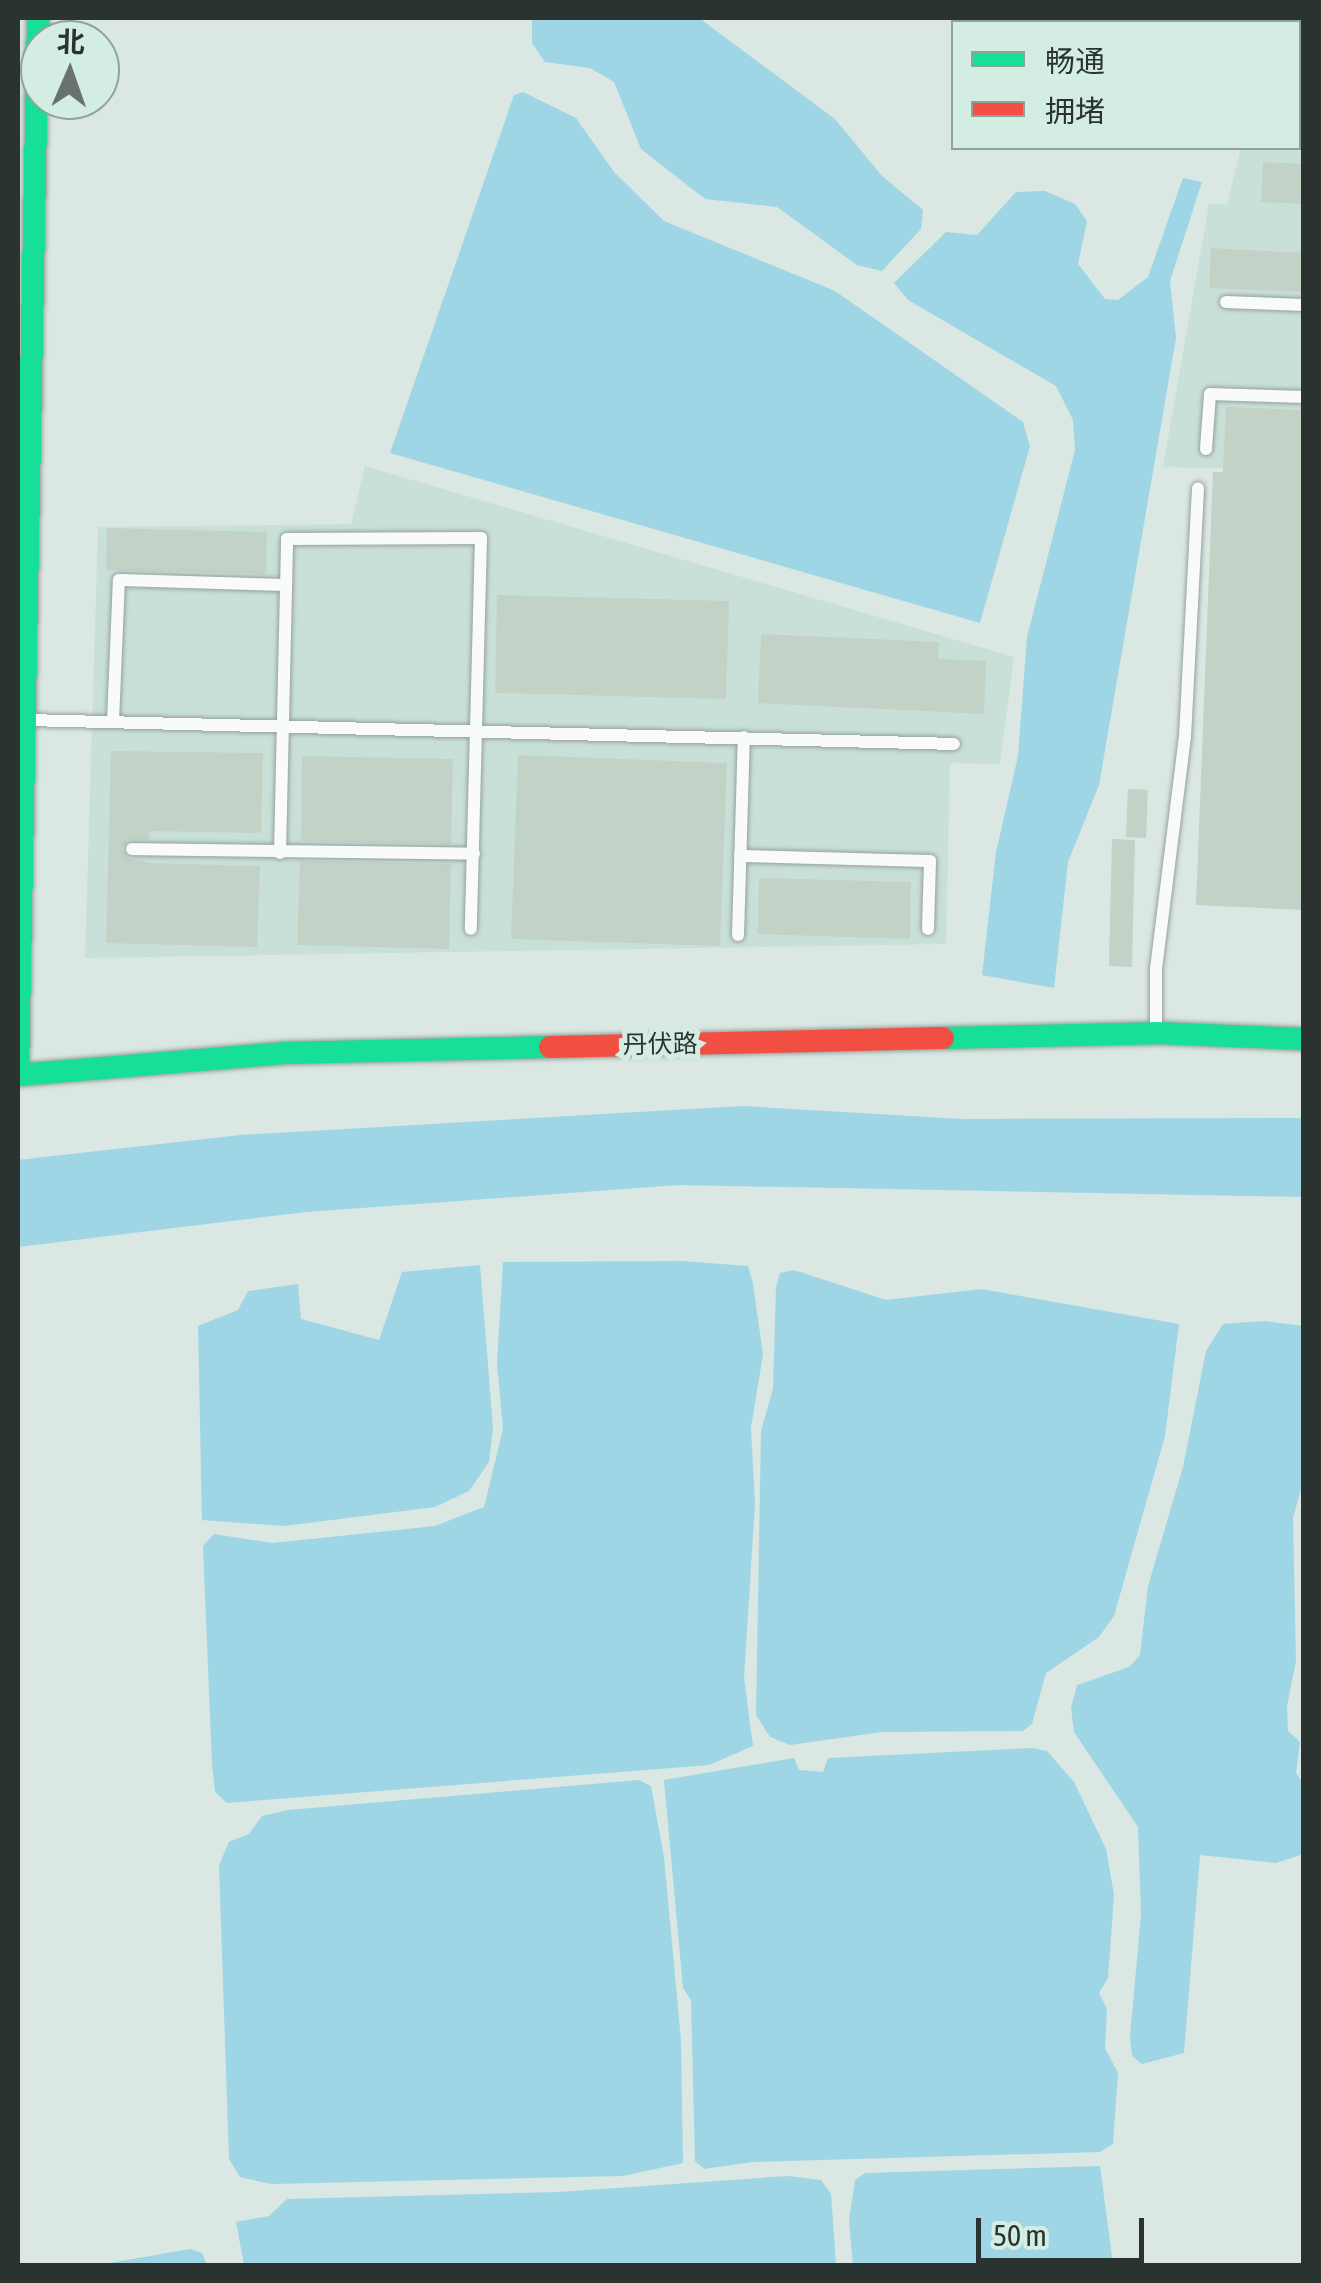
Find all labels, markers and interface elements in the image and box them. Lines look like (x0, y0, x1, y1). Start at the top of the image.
north arrow (20, 20, 120, 120)
legend (951, 20, 1301, 150)
text: 北 (56, 26, 86, 58)
text: 畅通 (1045, 44, 1105, 78)
text: 拥堵 (1045, 94, 1105, 128)
street label: 丹伏路 (622, 1028, 698, 1060)
scale bar (981, 2198, 1148, 2260)
text: 50 m (993, 2218, 1047, 2252)

